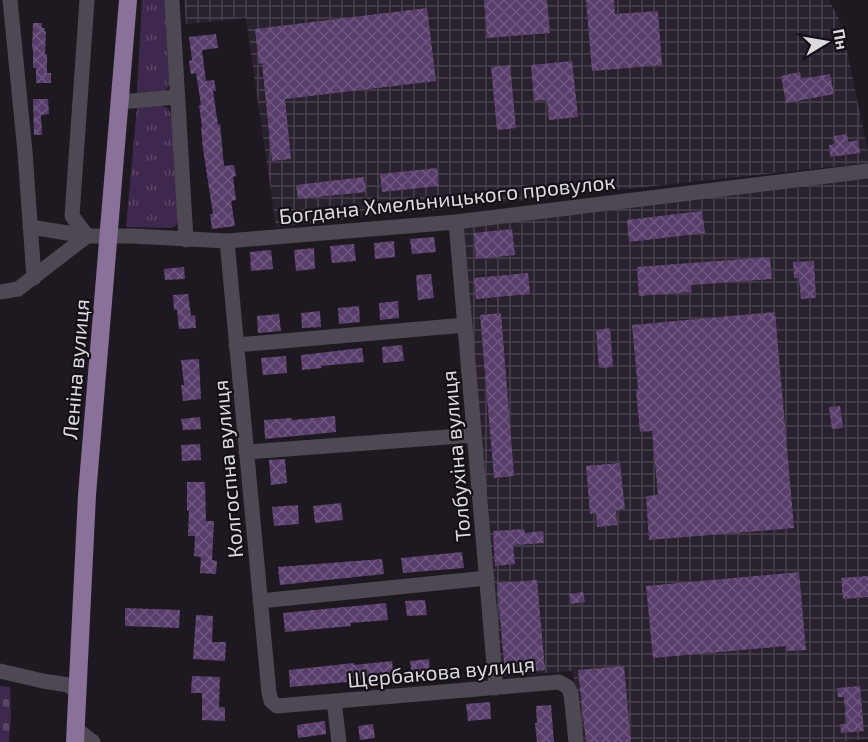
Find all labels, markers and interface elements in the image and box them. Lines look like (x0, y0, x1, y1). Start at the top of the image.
north arrow (796, 12, 856, 72)
text: Пн (830, 27, 853, 51)
street label: Богдана Хмельницького провулок (278, 168, 617, 229)
street label: Леніна вулиця (56, 298, 95, 440)
street label: Толбухіна вулиця (435, 369, 476, 542)
street label: Колгоспна вулиця (207, 379, 248, 559)
street label: Щербакова вулиця (346, 650, 536, 693)

